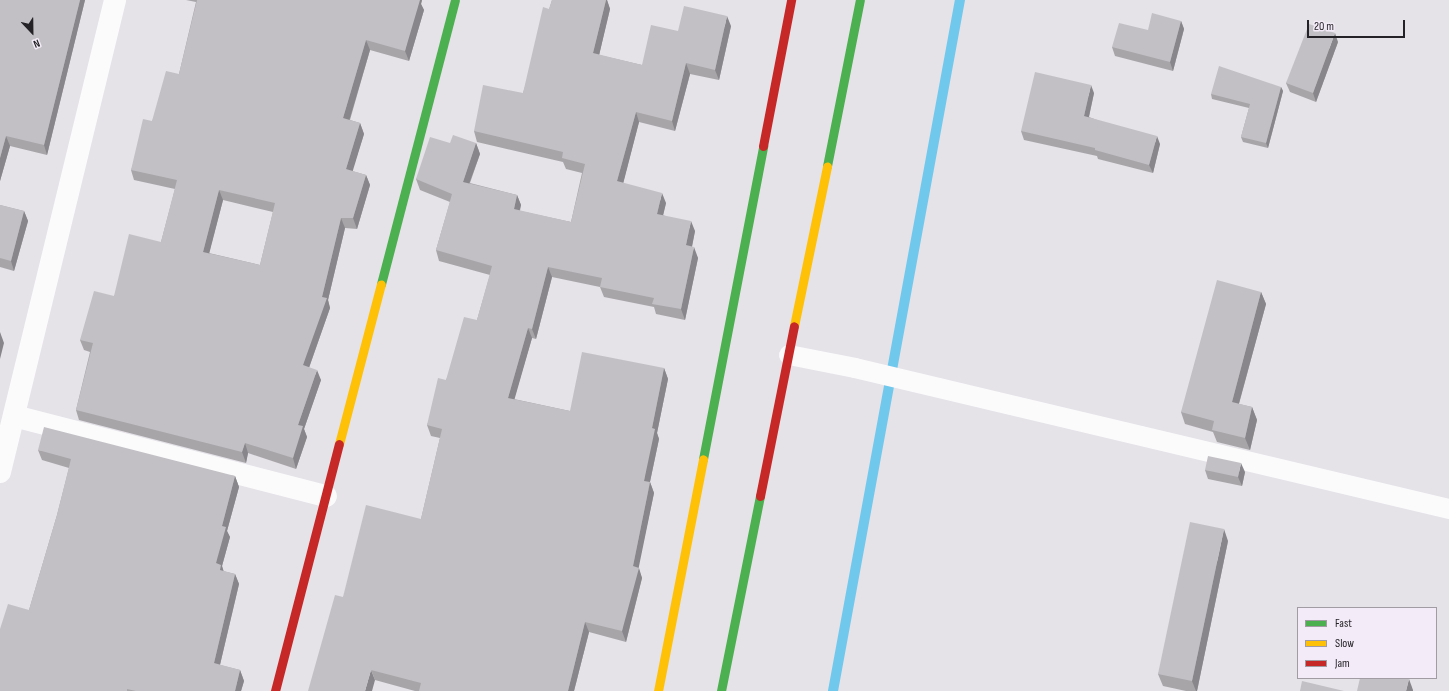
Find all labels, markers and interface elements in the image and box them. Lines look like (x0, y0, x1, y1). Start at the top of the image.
north arrow (12, 12, 52, 52)
scale bar (1309, 12, 1407, 38)
text: 20 m (1314, 19, 1334, 34)
text: N (32, 36, 42, 51)
legend (1297, 607, 1437, 679)
text: Fast (1335, 616, 1352, 631)
text: Slow (1335, 636, 1354, 651)
text: Jam (1335, 656, 1350, 671)

